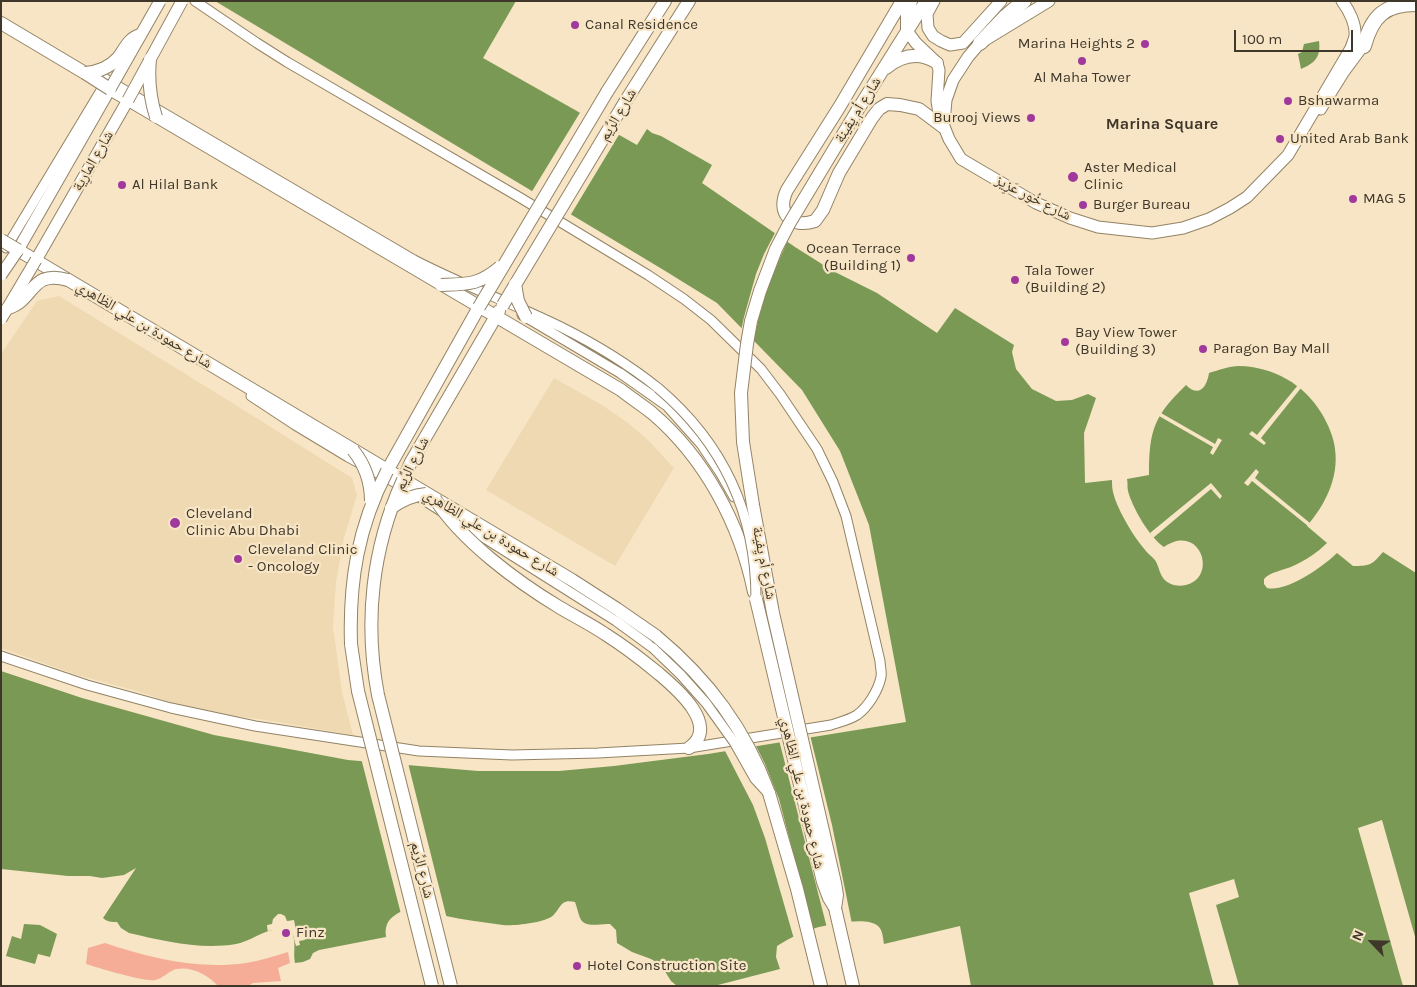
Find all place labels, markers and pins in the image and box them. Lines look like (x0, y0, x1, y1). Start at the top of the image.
place label: Canal Residence (585, 16, 698, 34)
marker: Canal Residence (569, 19, 581, 31)
place label: Marina Heights 2 (1018, 35, 1135, 53)
marker: Marina Heights 2 (1139, 38, 1151, 50)
marker: Al Maha Tower (1076, 55, 1088, 67)
place label: Al Maha Tower (1034, 69, 1130, 87)
place label: Bshawarma (1298, 92, 1379, 110)
marker: Bshawarma (1282, 95, 1294, 107)
place label: Burooj Views (933, 109, 1021, 127)
marker: Burooj Views (1025, 112, 1037, 124)
place label: United Arab Bank (1290, 130, 1409, 148)
marker: United Arab Bank (1274, 133, 1286, 145)
place label: Aster Medical Clinic (1084, 159, 1177, 194)
marker: Aster Medical Clinic (1066, 170, 1080, 184)
place label: Al Hilal Bank (132, 176, 218, 194)
marker: Al Hilal Bank (116, 179, 128, 191)
place label: MAG 5 (1363, 190, 1406, 208)
marker: MAG 5 (1347, 193, 1359, 205)
place label: Burger Bureau (1093, 196, 1191, 214)
marker: Burger Bureau (1077, 199, 1089, 211)
place label: Ocean Terrace (Building 1) (806, 240, 901, 275)
marker: Ocean Terrace (Building 1) (905, 252, 917, 264)
place label: Tala Tower (Building 2) (1025, 262, 1106, 297)
marker: Tala Tower (Building 2) (1009, 274, 1021, 286)
place label: Bay View Tower (Building 3) (1075, 324, 1177, 359)
marker: Bay View Tower (Building 3) (1059, 336, 1071, 348)
place label: Paragon Bay Mall (1213, 340, 1330, 358)
marker: Paragon Bay Mall (1197, 343, 1209, 355)
place label: Cleveland Clinic Abu Dhabi (186, 505, 299, 540)
marker: Cleveland Clinic Abu Dhabi (168, 516, 182, 530)
place label: Cleveland Clinic - Oncology (248, 541, 357, 576)
marker: Cleveland Clinic - Oncology (232, 553, 244, 565)
place label: Finz (296, 924, 324, 942)
marker: Finz (280, 927, 292, 939)
place label: Hotel Construction Site (587, 957, 746, 975)
marker: Hotel Construction Site (571, 960, 583, 972)

